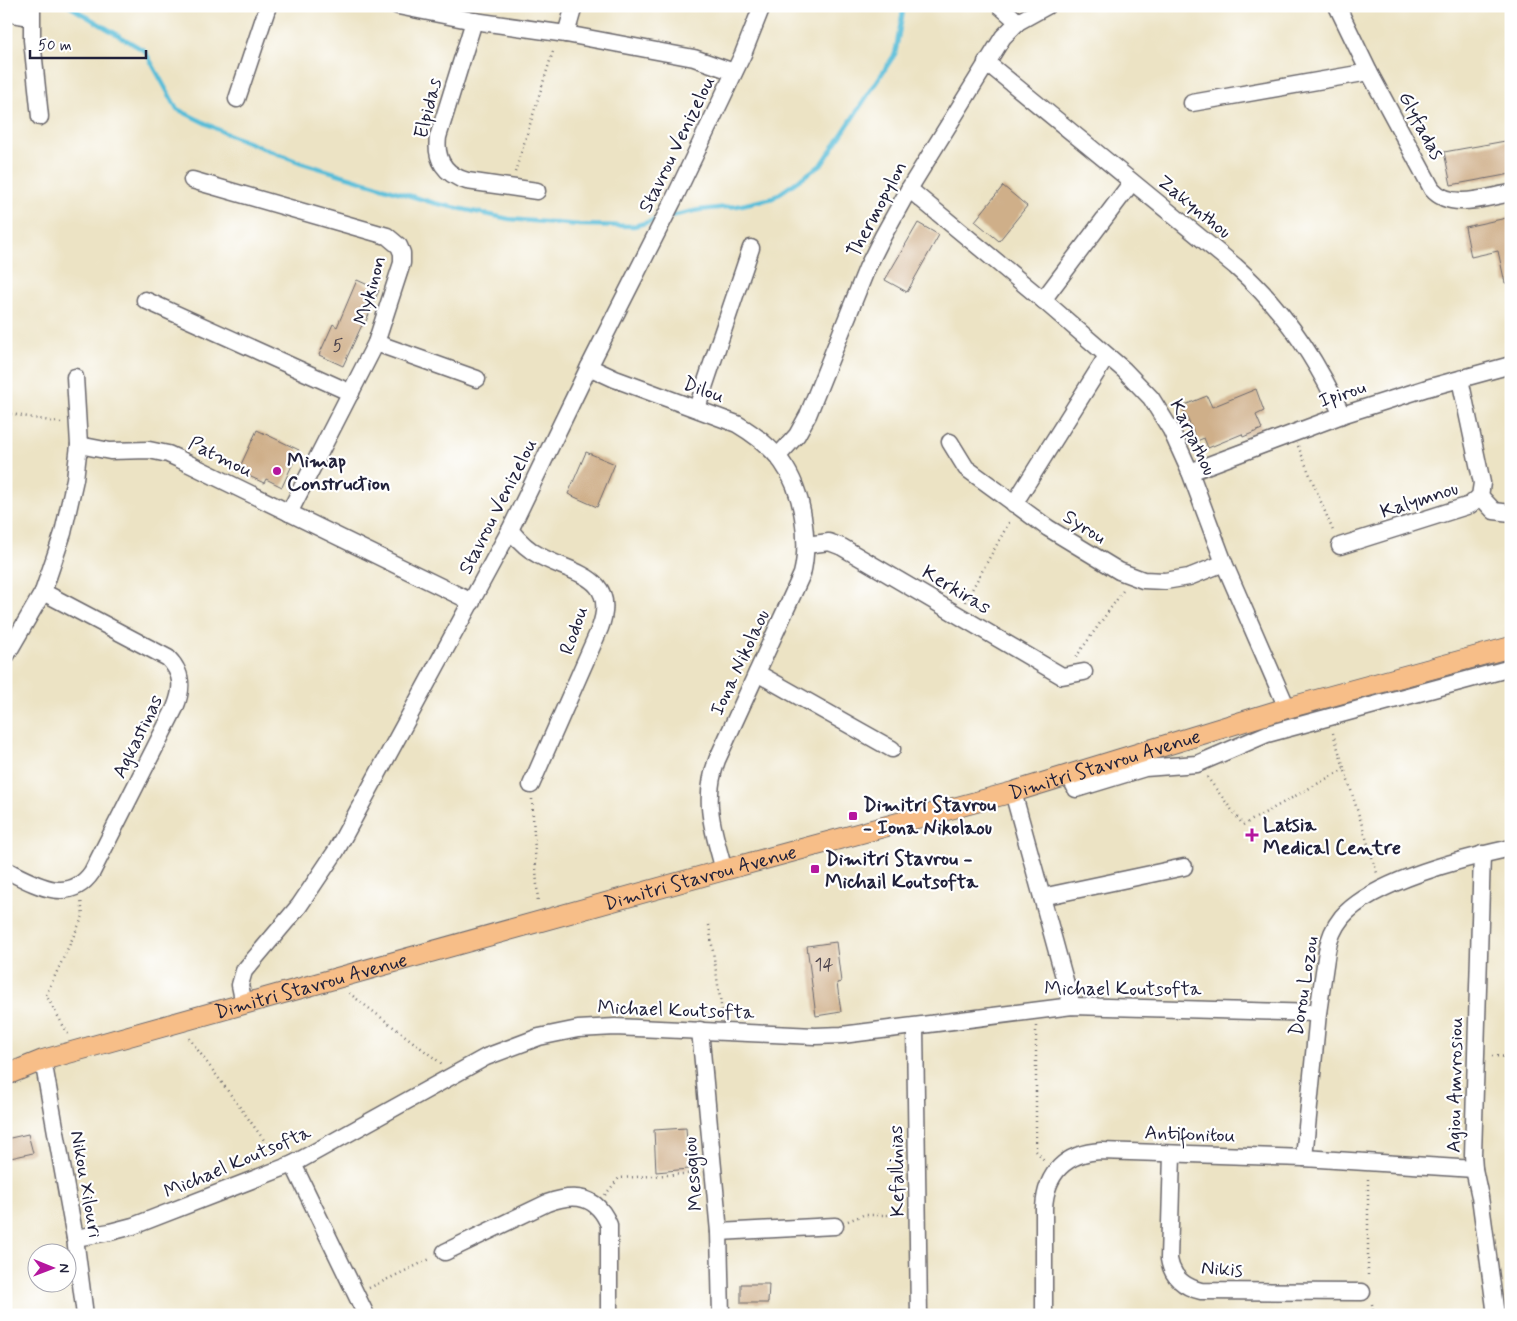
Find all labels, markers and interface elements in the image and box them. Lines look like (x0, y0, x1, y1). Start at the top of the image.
scale bar (30, 28, 146, 60)
text: 50 m (38, 36, 72, 56)
street label: Stavrou Venizelou (633, 72, 722, 218)
street label: Elpidas (408, 75, 449, 141)
street label: Glyfadas (1391, 87, 1450, 165)
street label: Thermopylon (841, 157, 914, 263)
street label: Zakynthou (1151, 169, 1237, 245)
street label: Mykinon (348, 253, 393, 328)
house number: 5 (333, 334, 344, 358)
street label: Dilou (679, 370, 728, 410)
street label: Ipirou (1315, 374, 1370, 415)
street label: Karpathou (1163, 395, 1223, 480)
street label: Patmou (184, 430, 257, 484)
street label: Stavrou Venizelou (452, 434, 544, 579)
place label: Mimap Construction (287, 448, 390, 498)
marker: Mimap Construction (271, 465, 283, 477)
street label: Kalymnou (1377, 475, 1462, 526)
street label: Syrou (1057, 504, 1111, 551)
street label: Kerkiras (917, 559, 996, 621)
street label: Rodou (554, 603, 595, 658)
street label: Iona Nikolaou (704, 605, 777, 720)
street label: Agkastinas (106, 690, 170, 783)
street label: Dimitri Stavrou Avenue (1006, 723, 1204, 807)
place label: Dimitri Stavrou - Iona Nikolaou (863, 792, 996, 842)
marker: Dimitri Stavrou - Iona Nikolaou (847, 810, 859, 822)
place label: Latsia Medical Centre (1263, 812, 1401, 862)
marker: Latsia Medical Centre (1245, 828, 1259, 842)
street label: Dimitri Stavrou Avenue (601, 839, 800, 918)
place label: Dimitri Stavrou - Michail Koutsofta (825, 846, 979, 896)
marker: Dimitri Stavrou - Michail Koutsofta (809, 863, 821, 875)
street label: Dorou Lozou (1283, 934, 1326, 1038)
street label: Dimitri Stavrou Avenue (212, 947, 411, 1026)
house number: 14 (815, 953, 834, 977)
street label: Michael Koutsofta (1044, 976, 1203, 1003)
street label: Michael Koutsofta (597, 994, 756, 1027)
street label: Agiou Amvrosiou (1441, 1017, 1470, 1153)
street label: Michael Koutsofta (160, 1119, 316, 1206)
street label: Antifonitou (1144, 1119, 1236, 1152)
street label: Kefallinias (883, 1125, 912, 1217)
street label: Nikou Xilouri (63, 1128, 108, 1240)
street label: Mesogiou (677, 1136, 711, 1212)
north arrow (28, 1244, 78, 1294)
street label: Nikis (1200, 1255, 1244, 1284)
text: N (55, 1263, 73, 1273)

